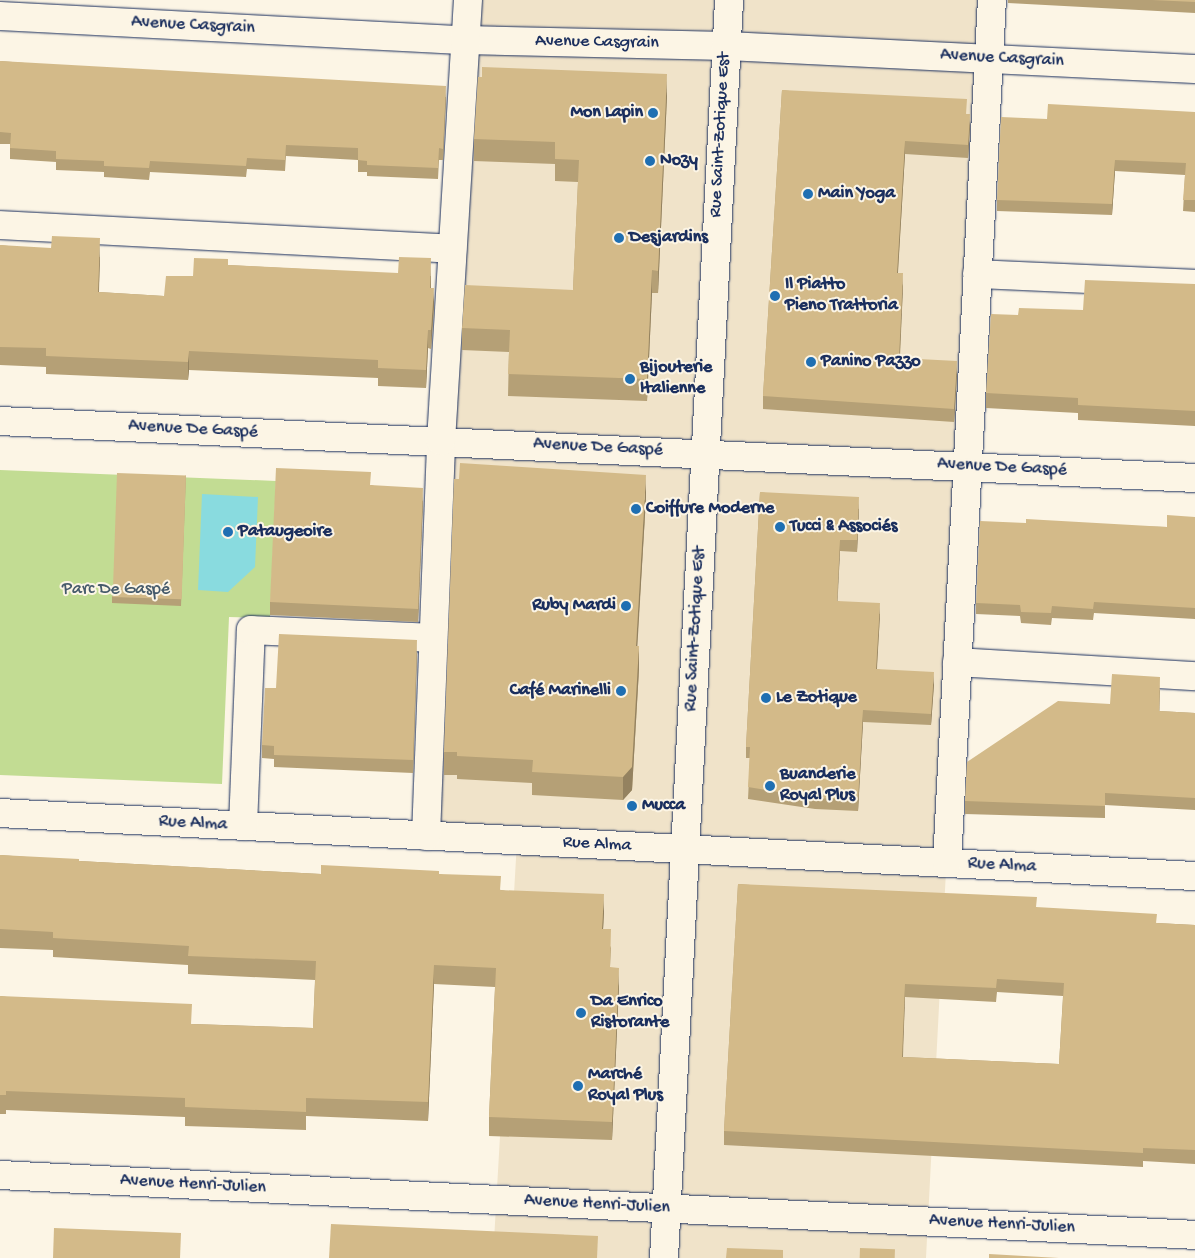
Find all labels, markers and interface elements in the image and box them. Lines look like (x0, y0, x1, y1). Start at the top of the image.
street label: Avenue Casgrain (131, 12, 255, 40)
street label: Avenue Casgrain (535, 31, 659, 55)
street label: Avenue Casgrain (940, 45, 1064, 73)
street label: Rue Saint-Zotique Est (706, 52, 736, 218)
place label: Mon Lapin (570, 102, 643, 124)
marker: Mon Lapin (647, 107, 659, 119)
place label: Nozy (660, 150, 698, 172)
marker: Nozy (644, 155, 656, 167)
place label: Main Yoga (818, 183, 895, 205)
marker: Main Yoga (802, 188, 814, 200)
place label: Desjardins (629, 227, 708, 249)
marker: Desjardins (613, 232, 625, 244)
place label: Il Piatto Pieno Trattoria (785, 275, 898, 318)
marker: Il Piatto Pieno Trattoria (769, 290, 781, 302)
place label: Panino Pazzo (821, 351, 921, 373)
marker: Panino Pazzo (805, 356, 817, 368)
place label: Bijouterie Italienne (640, 358, 712, 400)
marker: Bijouterie Italienne (624, 373, 636, 385)
street label: Avenue De Gaspé (128, 416, 258, 444)
street label: Avenue De Gaspé (533, 434, 663, 462)
street label: Avenue De Gaspé (937, 454, 1067, 482)
place label: Coiffure Moderne (646, 498, 774, 520)
marker: Coiffure Moderne (630, 503, 642, 515)
place label: Tucci & Associés (790, 516, 897, 538)
place label: Pataugeoire (238, 521, 332, 543)
marker: Tucci & Associés (774, 521, 786, 533)
marker: Pataugeoire (222, 526, 234, 538)
street label: Rue Saint-Zotique Est (681, 546, 711, 712)
park label: Parc De Gaspé (62, 579, 170, 601)
place label: Ruby Mardi (532, 595, 616, 617)
marker: Ruby Mardi (620, 600, 632, 612)
place label: Café Marinelli (510, 680, 611, 702)
marker: Café Marinelli (615, 685, 627, 697)
place label: Le Zotique (776, 687, 857, 709)
marker: Le Zotique (760, 692, 772, 704)
place label: Buanderie Royal Plus (780, 765, 856, 808)
marker: Buanderie Royal Plus (764, 780, 776, 792)
place label: Mucca (642, 795, 685, 817)
marker: Mucca (626, 800, 638, 812)
street label: Rue Alma (158, 811, 228, 837)
street label: Rue Alma (562, 832, 632, 858)
street label: Rue Alma (967, 853, 1037, 879)
place label: Da Enrico Ristorante (591, 992, 669, 1034)
marker: Da Enrico Ristorante (575, 1007, 587, 1019)
place label: Marché Royal Plus (588, 1065, 663, 1108)
marker: Marché Royal Plus (572, 1080, 584, 1092)
street label: Avenue Henri-Julien (119, 1170, 267, 1200)
street label: Avenue Henri-Julien (523, 1190, 671, 1220)
street label: Avenue Henri-Julien (928, 1210, 1076, 1240)

